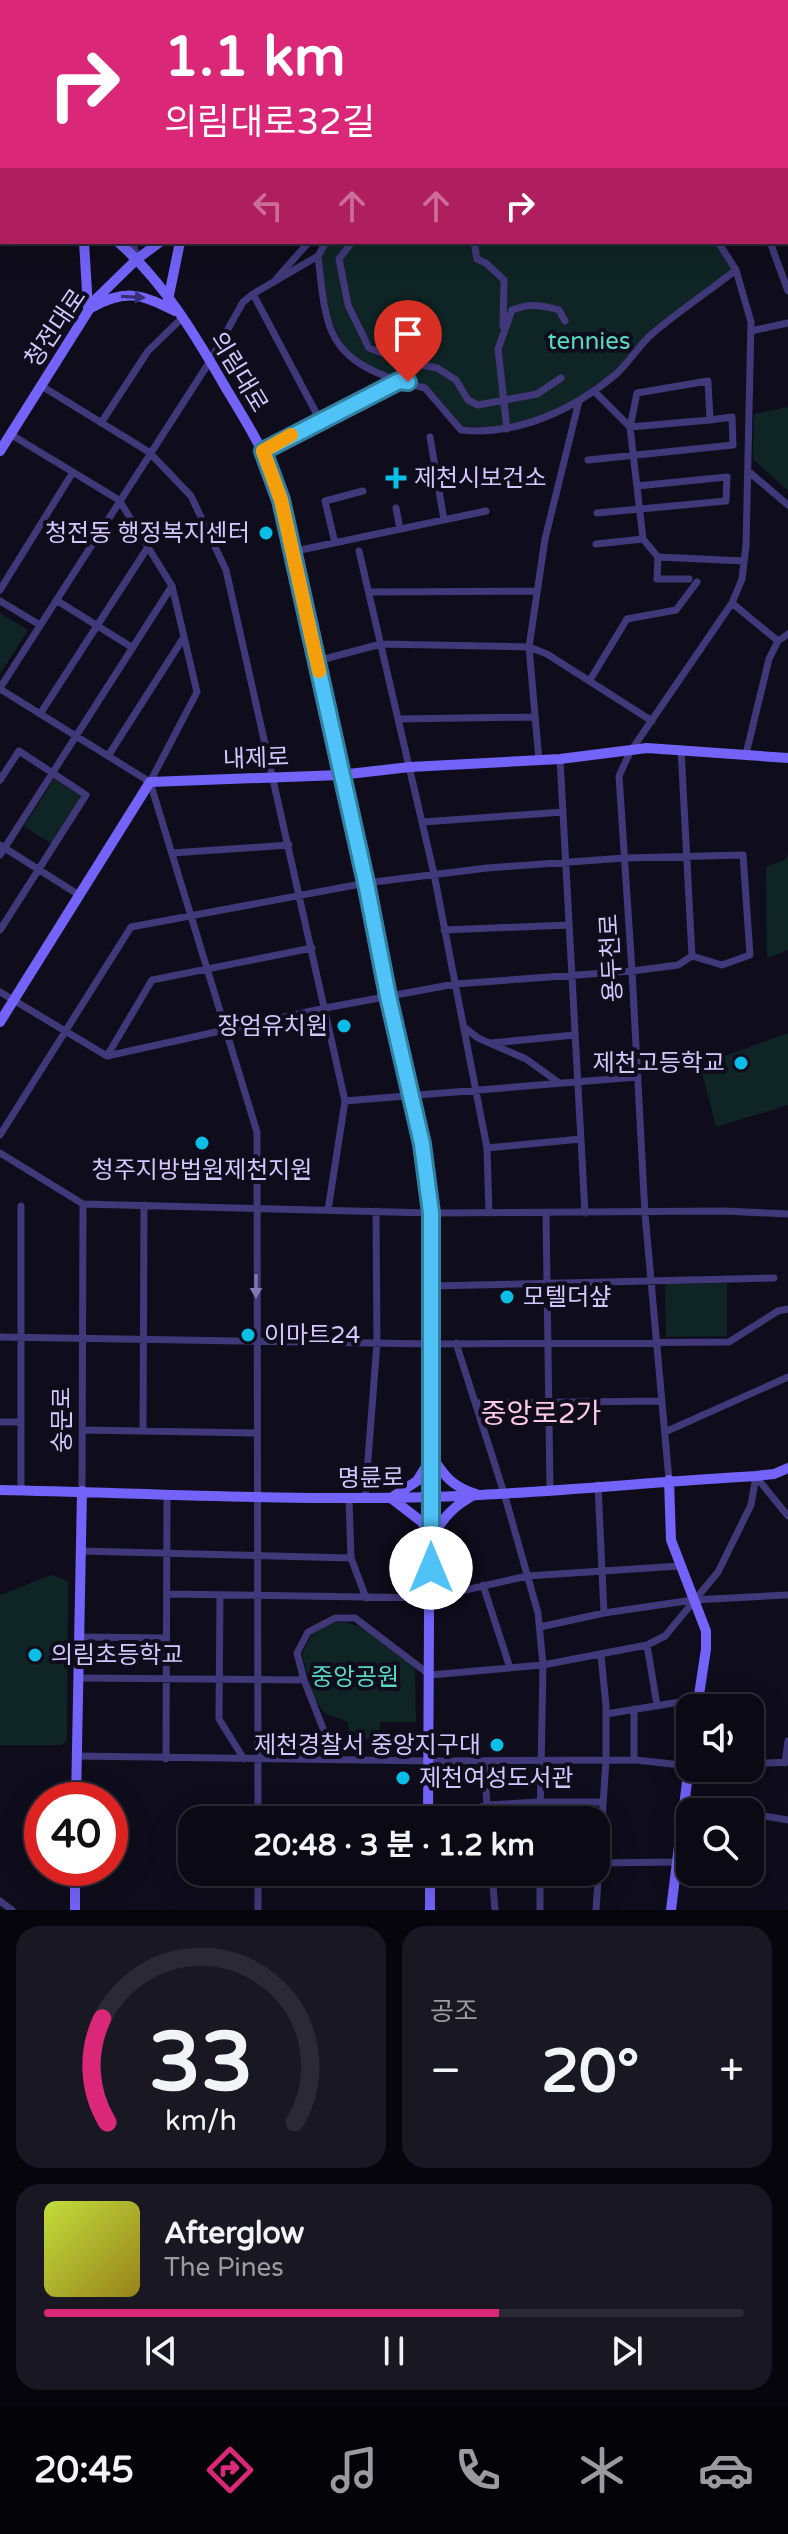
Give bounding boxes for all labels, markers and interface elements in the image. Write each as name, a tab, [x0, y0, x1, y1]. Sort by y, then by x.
text: 1.1 km	[164, 24, 345, 91]
icon: right	[32, 32, 136, 136]
text: 의림대로32길	[164, 101, 375, 144]
icon: left	[246, 184, 290, 228]
icon: ahead	[330, 184, 374, 228]
icon: ahead	[414, 184, 458, 228]
icon: right	[498, 184, 542, 228]
street label: 청전대로	[19, 284, 92, 373]
one-way arrow	[121, 291, 146, 304]
pin	[374, 300, 442, 382]
icon: arrive	[386, 312, 430, 356]
street label: 의림대로	[203, 327, 274, 418]
park label: tennies	[548, 327, 630, 356]
place label: 제천시보건소	[414, 464, 546, 493]
marker: 제천시보건소	[385, 467, 407, 489]
place label: 청전동 행정복지센터	[45, 519, 250, 548]
marker: 청전동 행정복지센터	[257, 524, 275, 542]
street label: 내제로	[222, 743, 290, 774]
street label: 용두천로	[595, 913, 628, 1003]
place label: 장엄유치원	[218, 1012, 328, 1041]
marker: 장엄유치원	[335, 1017, 353, 1035]
place label: 제천고등학교	[593, 1049, 725, 1078]
marker: 제천고등학교	[732, 1054, 750, 1072]
marker: 청주지방법원제천지원	[193, 1134, 211, 1152]
place label: 청주지방법원제천지원	[92, 1156, 312, 1185]
one-way arrow	[250, 1274, 262, 1299]
place label: 모텔더샾	[523, 1283, 611, 1312]
marker: 모텔더샾	[498, 1288, 516, 1306]
place label: 이마트24	[264, 1321, 360, 1350]
marker: 이마트24	[239, 1326, 257, 1344]
street label: 숭문로	[48, 1387, 77, 1453]
district label: 중앙로2가	[481, 1397, 601, 1431]
street label: 명륜로	[338, 1463, 404, 1494]
position arrow	[389, 1526, 473, 1610]
place label: 의림초등학교	[51, 1641, 183, 1670]
marker: 의림초등학교	[26, 1646, 44, 1664]
park label: 중앙공원	[311, 1663, 399, 1692]
map controls	[676, 1694, 764, 1886]
button: sound	[676, 1694, 764, 1782]
place label: 제천경찰서 중앙지구대	[254, 1731, 481, 1760]
marker: 제천경찰서 중앙지구대	[488, 1736, 506, 1754]
place label: 제천여성도서관	[419, 1764, 574, 1793]
marker: 제천여성도서관	[394, 1769, 412, 1787]
speed limit sign: 40	[24, 1782, 128, 1886]
button: search	[676, 1798, 764, 1886]
text: 20:48 · 3 분 · 1.2 km	[253, 1827, 535, 1864]
text: 공조	[430, 1996, 478, 2027]
text: 33	[149, 2013, 253, 2113]
text: 20°	[541, 2036, 639, 2108]
text: −	[430, 2045, 461, 2098]
text: +	[719, 2045, 744, 2098]
text: km/h	[165, 2104, 237, 2138]
text: Afterglow	[164, 2215, 304, 2252]
text: The Pines	[164, 2252, 284, 2283]
icon: previous	[139, 2329, 183, 2373]
icon: pause	[372, 2329, 416, 2373]
icon: next	[605, 2329, 649, 2373]
icon: directions	[202, 2442, 258, 2498]
icon: music	[326, 2442, 382, 2498]
icon: phone	[450, 2442, 506, 2498]
icon: climate	[574, 2442, 630, 2498]
icon: car	[698, 2442, 754, 2498]
text: 20:45	[34, 2449, 134, 2492]

